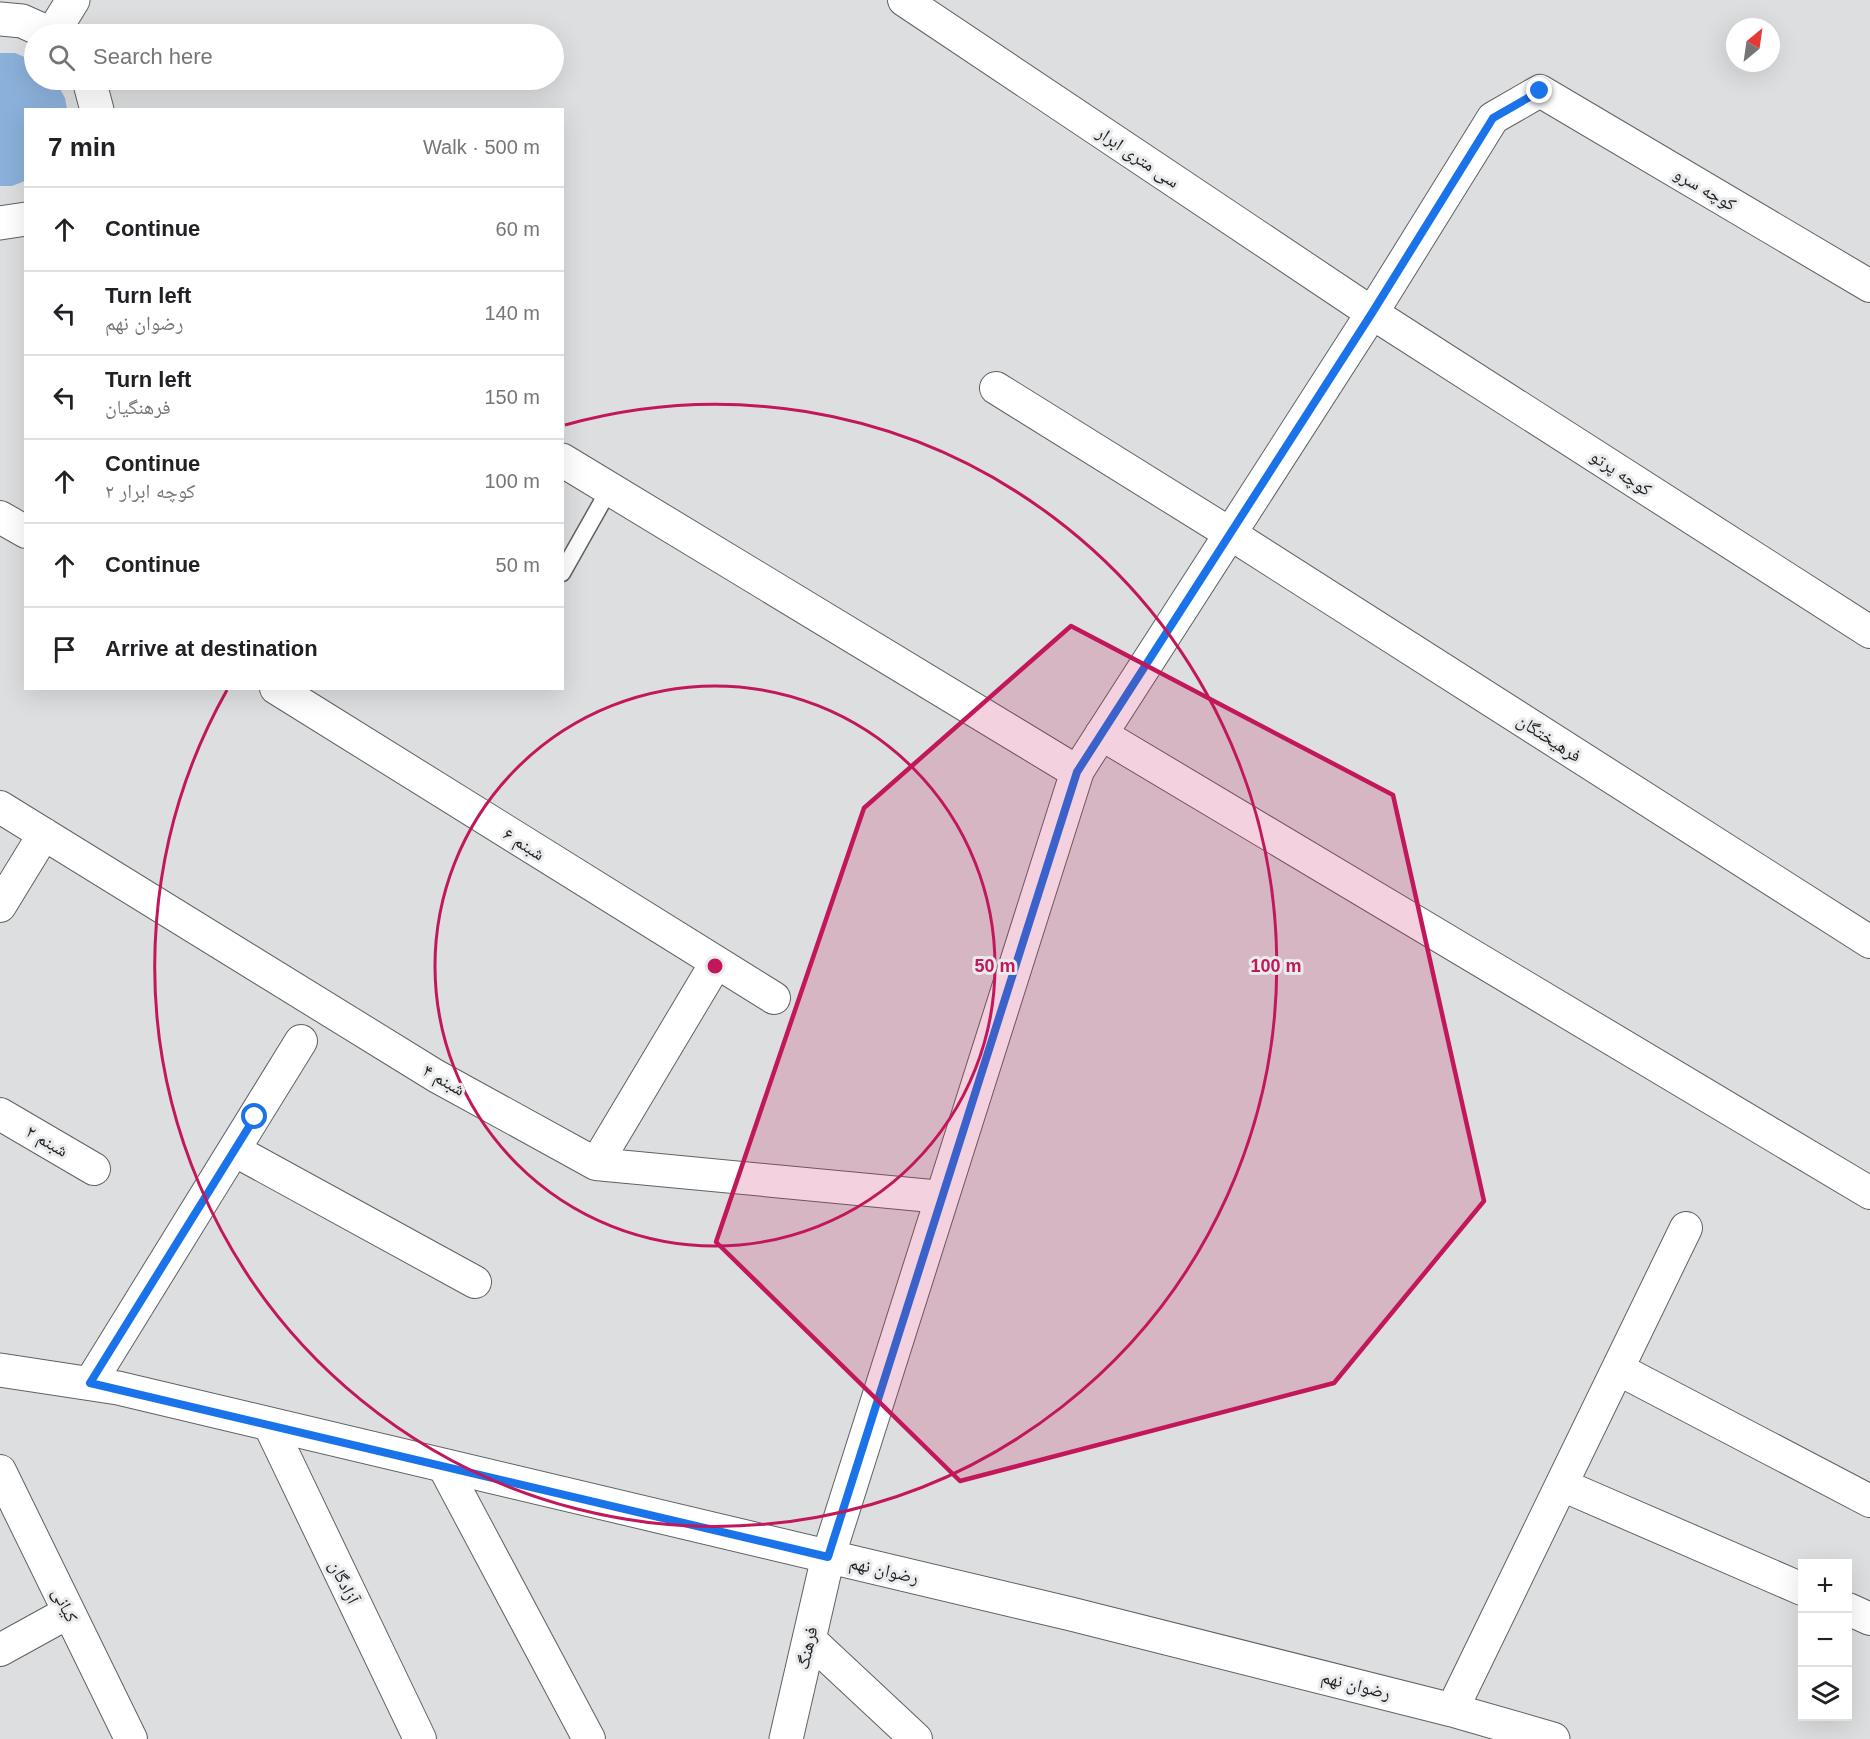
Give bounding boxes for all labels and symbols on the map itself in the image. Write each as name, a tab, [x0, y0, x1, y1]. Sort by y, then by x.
north arrow	[1726, 18, 1780, 72]
route end	[1526, 77, 1552, 103]
street label: سی متری ابرار	[1092, 122, 1183, 193]
street label: کوچه سرو	[1670, 163, 1740, 216]
street label: کوچه پرتو	[1586, 446, 1656, 501]
street label: فرهیختگان	[1513, 710, 1585, 767]
street label: شبنم ۶	[499, 824, 548, 866]
centre of rings	[705, 956, 725, 976]
text: 50 m	[974, 956, 1016, 976]
text: 100 m	[1250, 956, 1302, 976]
street label: شبنم ۴	[419, 1060, 468, 1102]
route start	[241, 1103, 267, 1129]
street label: شبنم ۲	[22, 1121, 71, 1163]
street label: رضوان نهم	[847, 1552, 921, 1590]
street label: آزادگان	[324, 1557, 363, 1608]
street label: کیانی	[47, 1585, 82, 1626]
street label: فرهنگ	[792, 1625, 822, 1671]
street label: رضوان نهم	[1319, 1667, 1393, 1705]

